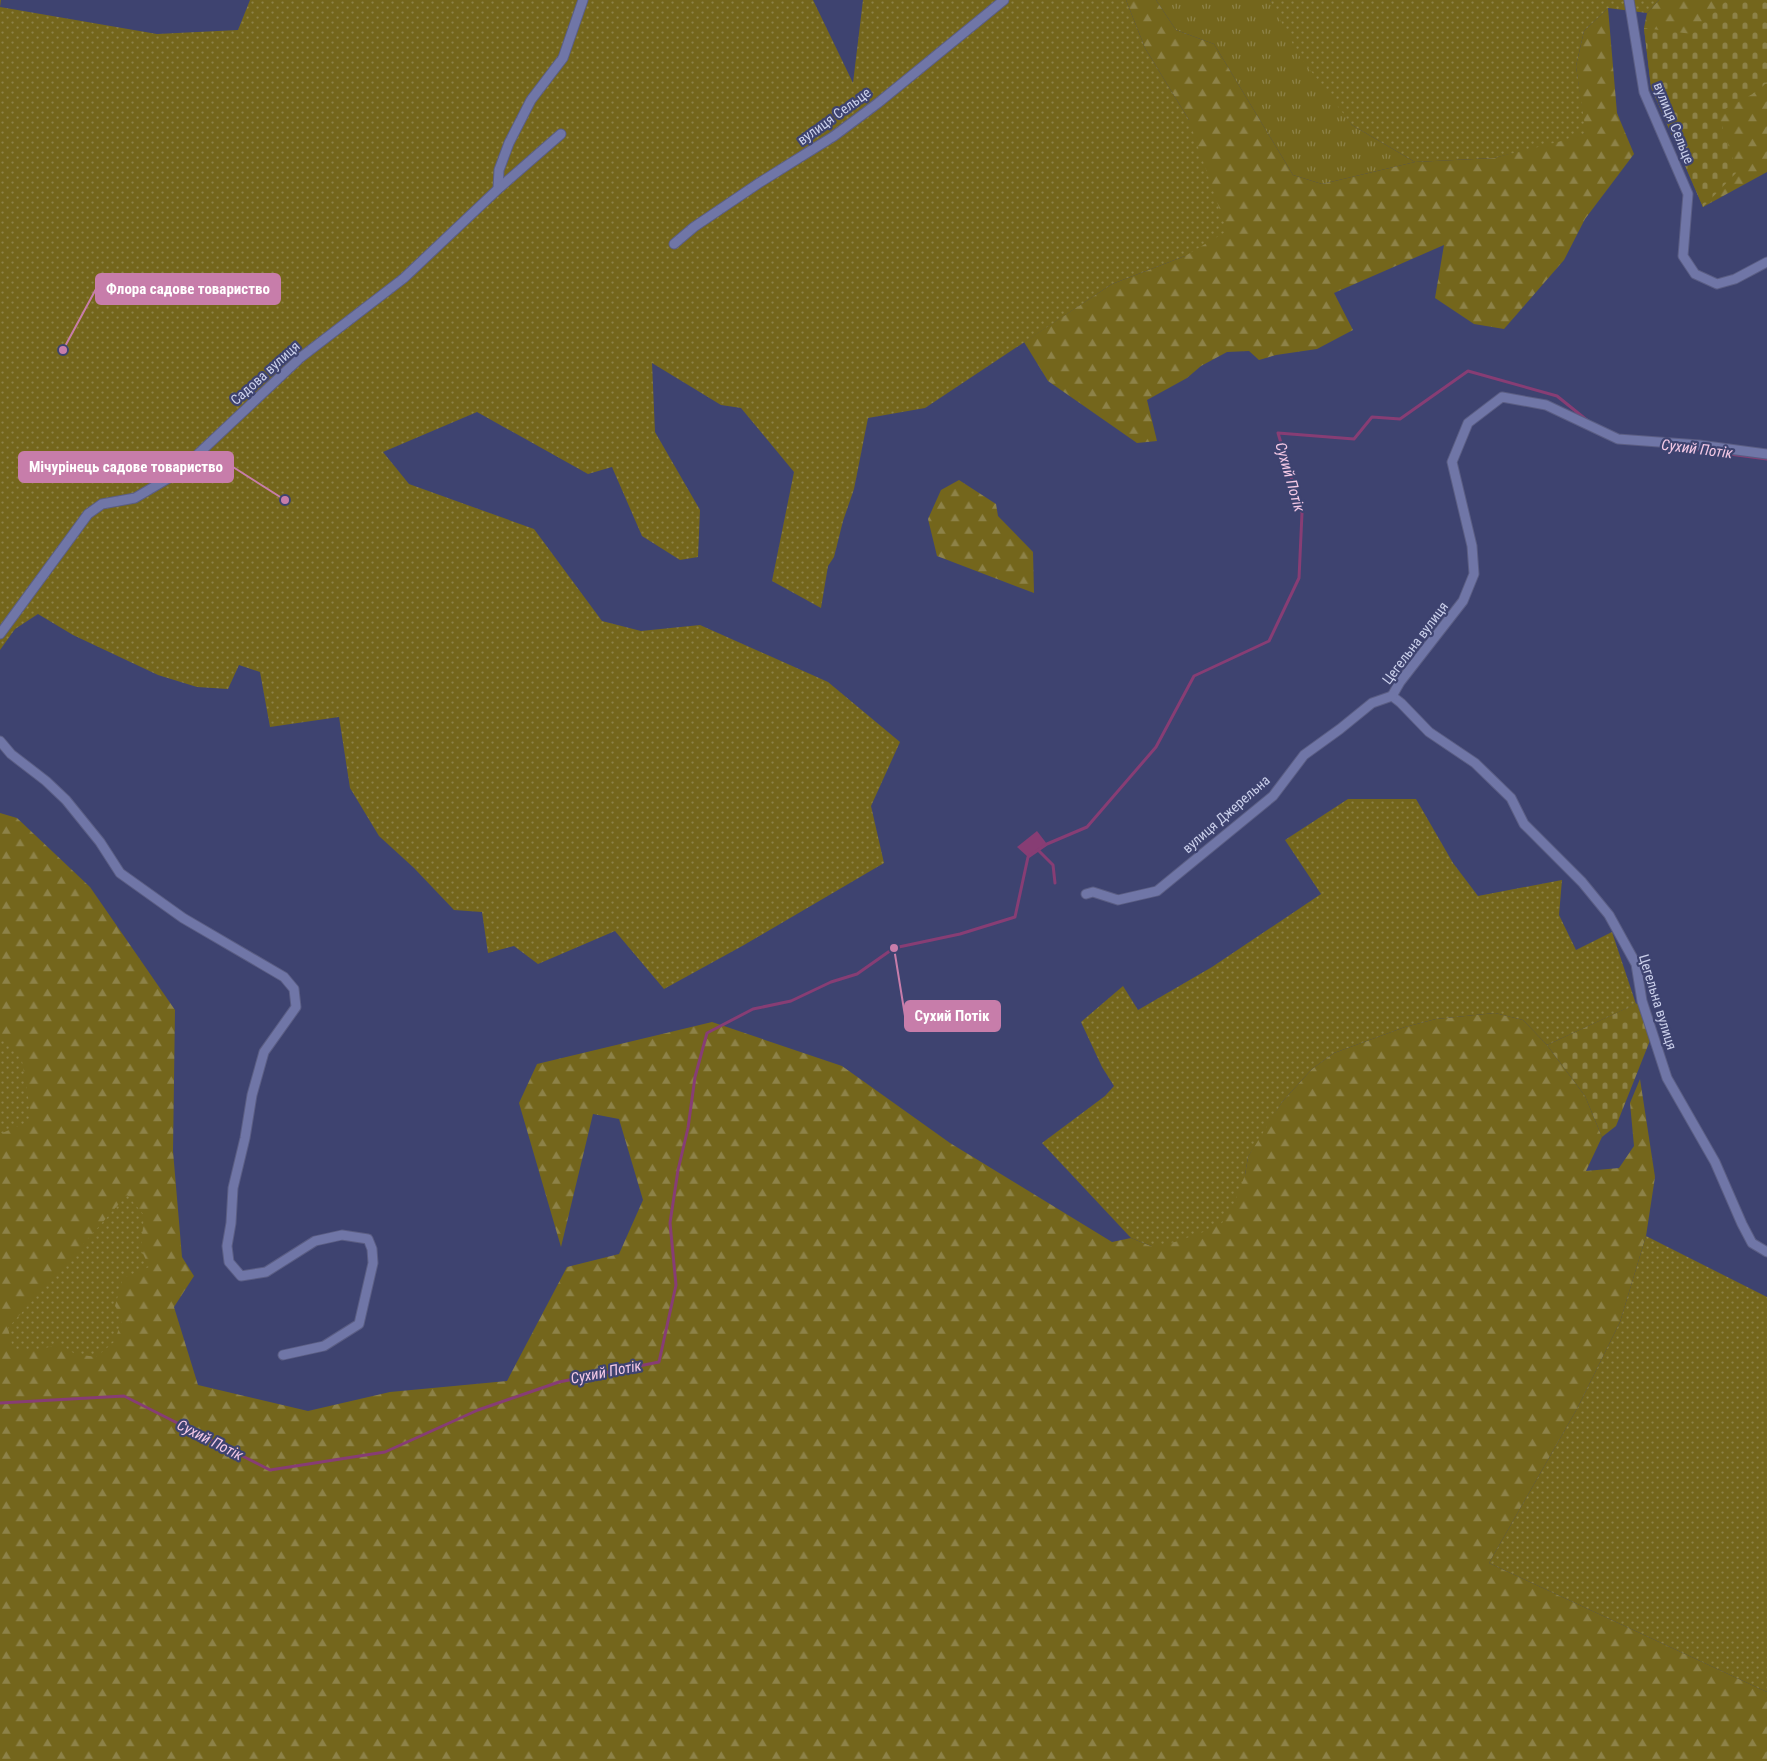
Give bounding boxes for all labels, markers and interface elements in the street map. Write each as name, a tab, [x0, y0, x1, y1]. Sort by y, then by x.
street label: вулиця Сельце	[1650, 80, 1698, 166]
street label: вулиця Сельце	[794, 84, 874, 148]
callout: Флора садове товариство	[96, 274, 280, 304]
text: Флора садове товариство	[106, 280, 270, 298]
street label: Садова вулиця	[227, 338, 303, 408]
water label: Сухий Потік	[1660, 436, 1735, 462]
water label: Сухий Потік	[1271, 440, 1309, 515]
callout: Мічурінець садове товариство	[19, 452, 233, 482]
text: Мічурінець садове товариство	[29, 458, 223, 476]
street label: Цегельна вулиця	[1379, 599, 1451, 687]
street label: вулиця Джерельна	[1179, 772, 1273, 856]
street label: Цегельна вулиця	[1636, 952, 1680, 1052]
callout: Сухий Потік	[905, 1001, 1000, 1031]
text: Сухий Потік	[914, 1007, 990, 1025]
water label: Сухий Потік	[569, 1356, 644, 1388]
water label: Сухий Потік	[174, 1416, 247, 1465]

